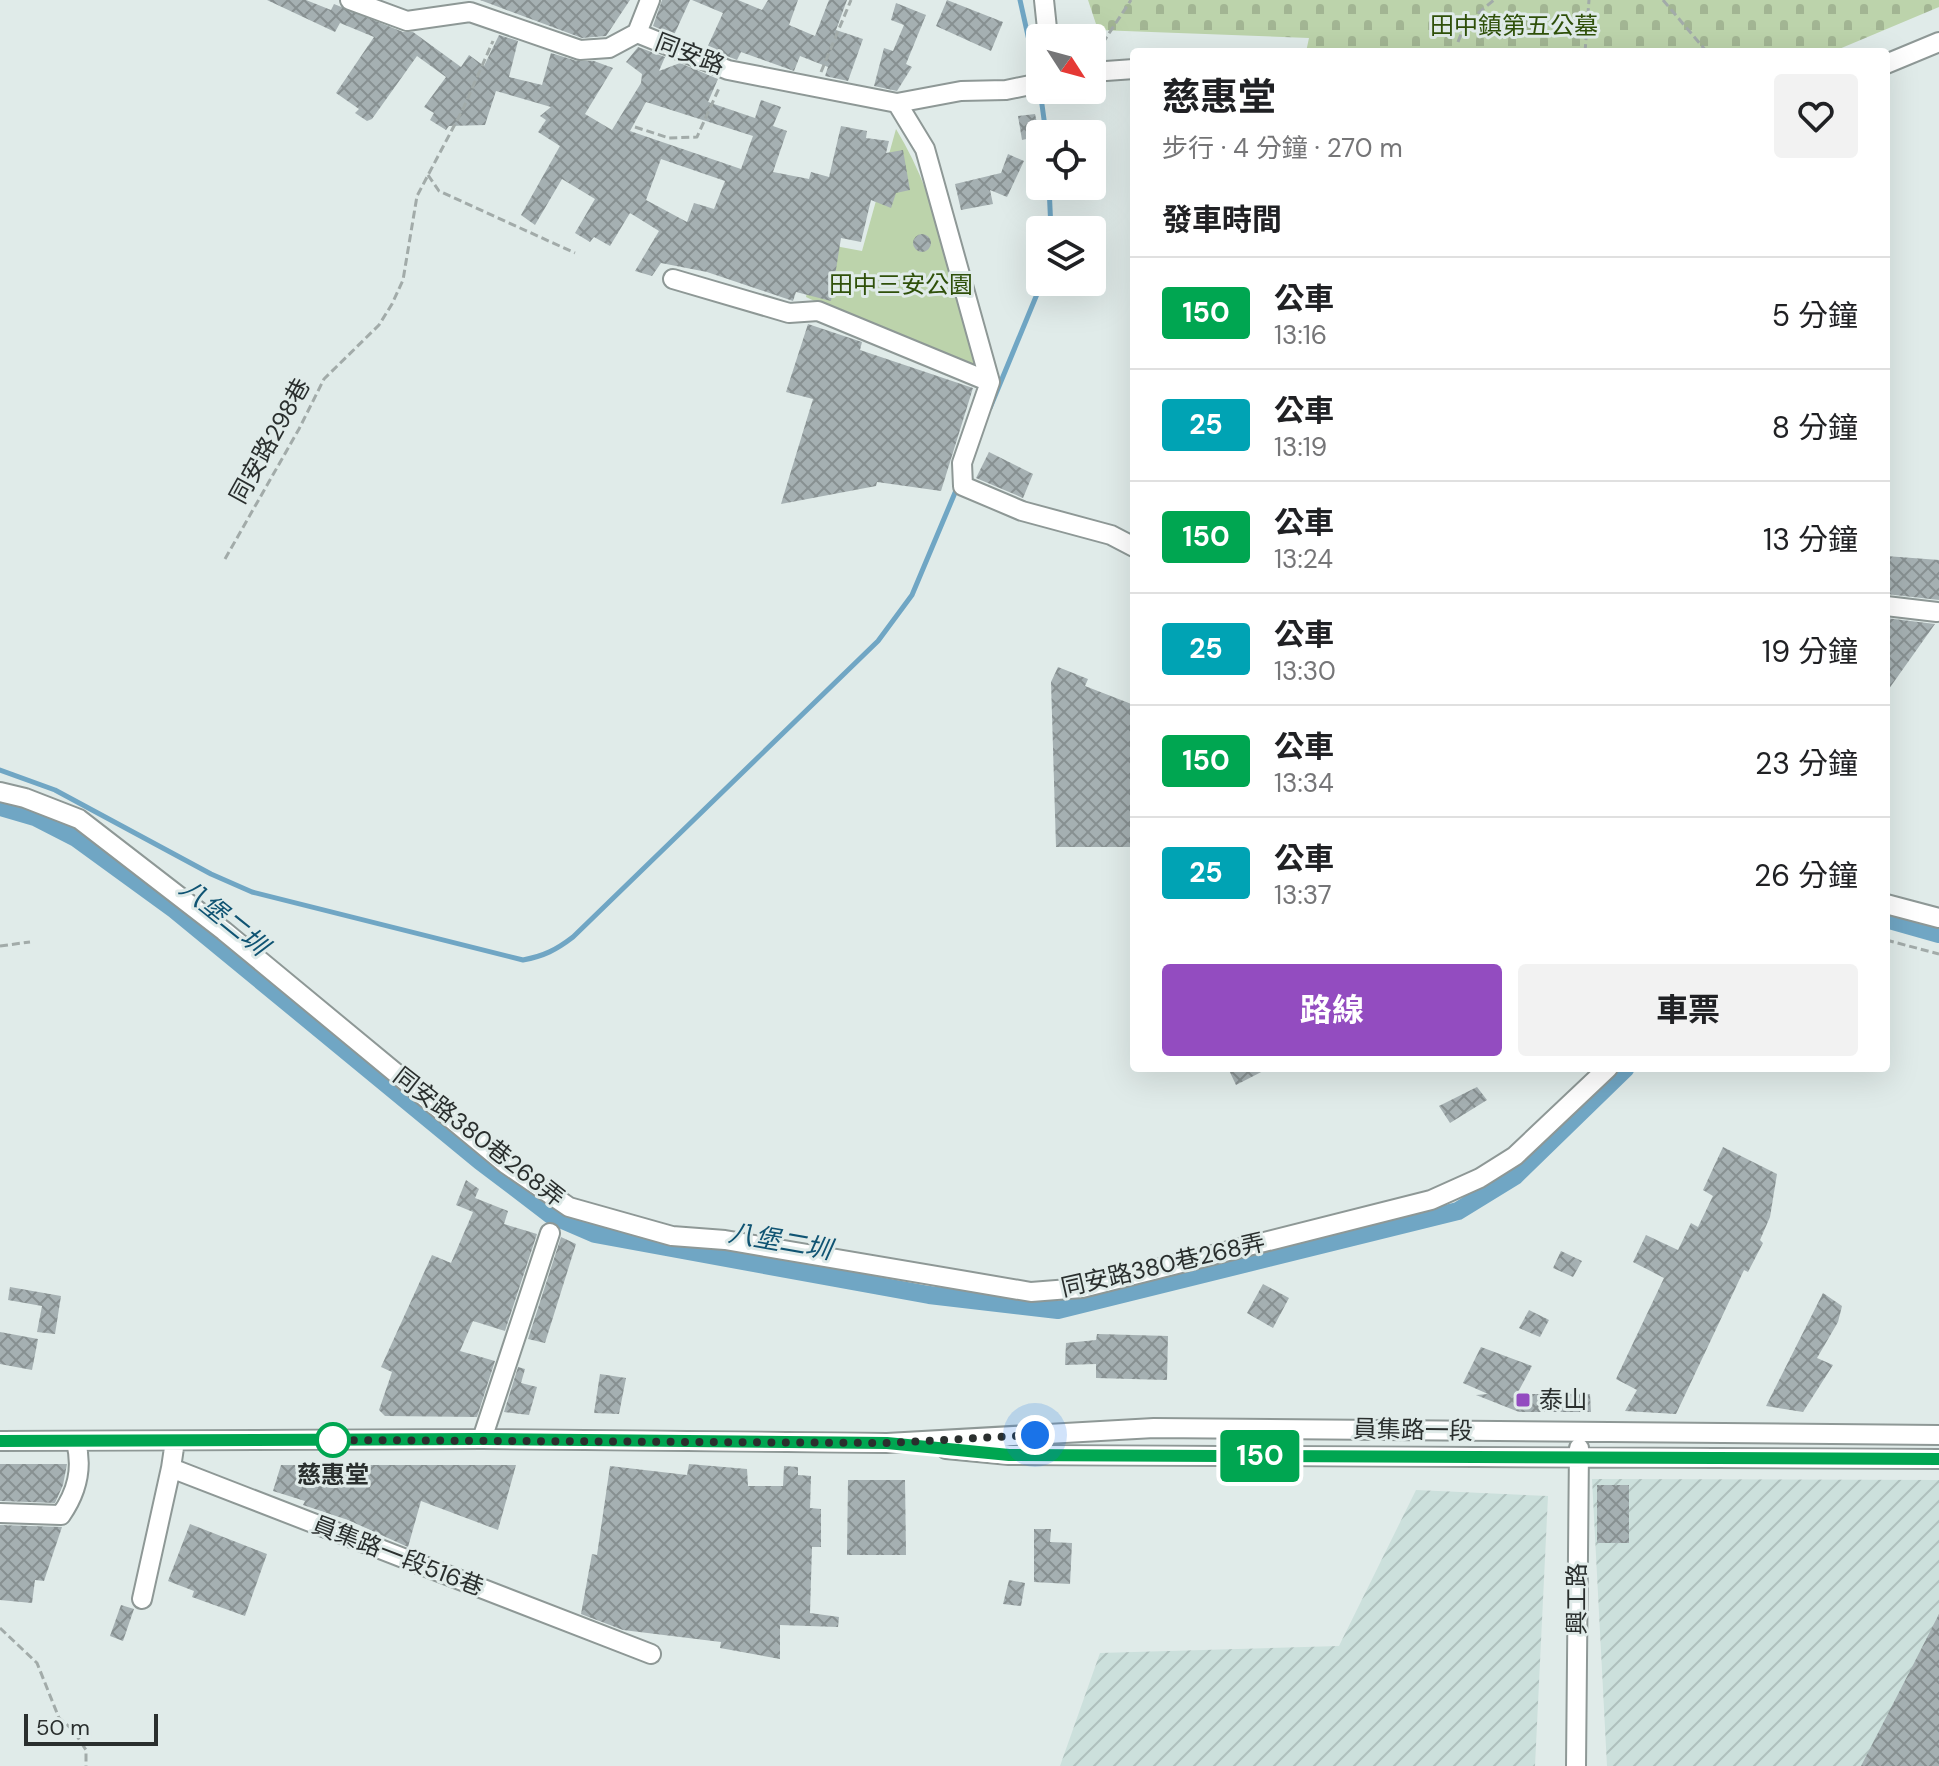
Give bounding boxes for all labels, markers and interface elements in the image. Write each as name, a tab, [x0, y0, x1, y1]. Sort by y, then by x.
park label: 田中鎮第五公墓	[1430, 10, 1598, 41]
north arrow	[1026, 24, 1106, 104]
map controls	[1026, 24, 1106, 296]
street label: 同安路	[651, 26, 729, 81]
text: 慈惠堂	[1162, 72, 1276, 122]
button: heart	[1774, 74, 1858, 158]
button: locate	[1026, 120, 1106, 200]
text: 步行 · 4 分鐘 · 270 m	[1162, 131, 1403, 165]
text: 發車時間	[1162, 200, 1282, 239]
button: layers	[1026, 216, 1106, 296]
park label: 田中三安公園	[829, 269, 973, 300]
text: 公車	[1274, 279, 1334, 318]
text: 150	[1182, 294, 1230, 331]
text: 5 分鐘	[1772, 296, 1858, 335]
text: 13:16	[1274, 318, 1327, 352]
street label: 同安路298巷	[222, 373, 317, 509]
text: 公車	[1274, 391, 1334, 430]
text: 25	[1189, 406, 1223, 443]
text: 8 分鐘	[1772, 408, 1858, 447]
text: 13:19	[1274, 430, 1327, 464]
text: 公車	[1274, 503, 1334, 542]
text: 150	[1182, 518, 1230, 555]
text: 13 分鐘	[1763, 520, 1858, 559]
text: 13:24	[1274, 542, 1333, 576]
text: 公車	[1274, 615, 1334, 654]
text: 25	[1189, 630, 1223, 667]
text: 19 分鐘	[1762, 632, 1858, 671]
text: 13:30	[1274, 654, 1336, 688]
text: 公車	[1274, 727, 1334, 766]
text: 150	[1182, 742, 1230, 779]
text: 23 分鐘	[1755, 744, 1858, 783]
text: 13:34	[1274, 766, 1334, 800]
text: 公車	[1274, 839, 1334, 878]
text: 25	[1189, 854, 1223, 891]
text: 26 分鐘	[1754, 856, 1858, 895]
water label: 八堡二圳	[173, 871, 278, 965]
text: 13:37	[1274, 878, 1332, 912]
button: 路線	[1162, 964, 1502, 1056]
button: 車票	[1518, 964, 1858, 1056]
street label: 同安路380巷268弄	[388, 1060, 571, 1213]
water label: 八堡二圳	[726, 1215, 838, 1267]
street label: 同安路380巷268弄	[1058, 1226, 1268, 1303]
place label: 泰山	[1539, 1384, 1587, 1415]
marker: 泰山	[1514, 1391, 1532, 1409]
street label: 員集路一段	[1353, 1413, 1473, 1446]
your location	[1015, 1415, 1055, 1455]
marker: 慈惠堂	[316, 1423, 350, 1457]
line badge: 150	[1214, 1430, 1306, 1482]
text: 150	[1236, 1437, 1284, 1474]
place label: 慈惠堂	[297, 1459, 369, 1490]
street label: 員集路一段516巷	[308, 1509, 488, 1602]
street label: 興工路	[1561, 1563, 1592, 1635]
scale bar	[24, 1710, 158, 1746]
text: 50 m	[36, 1713, 90, 1742]

